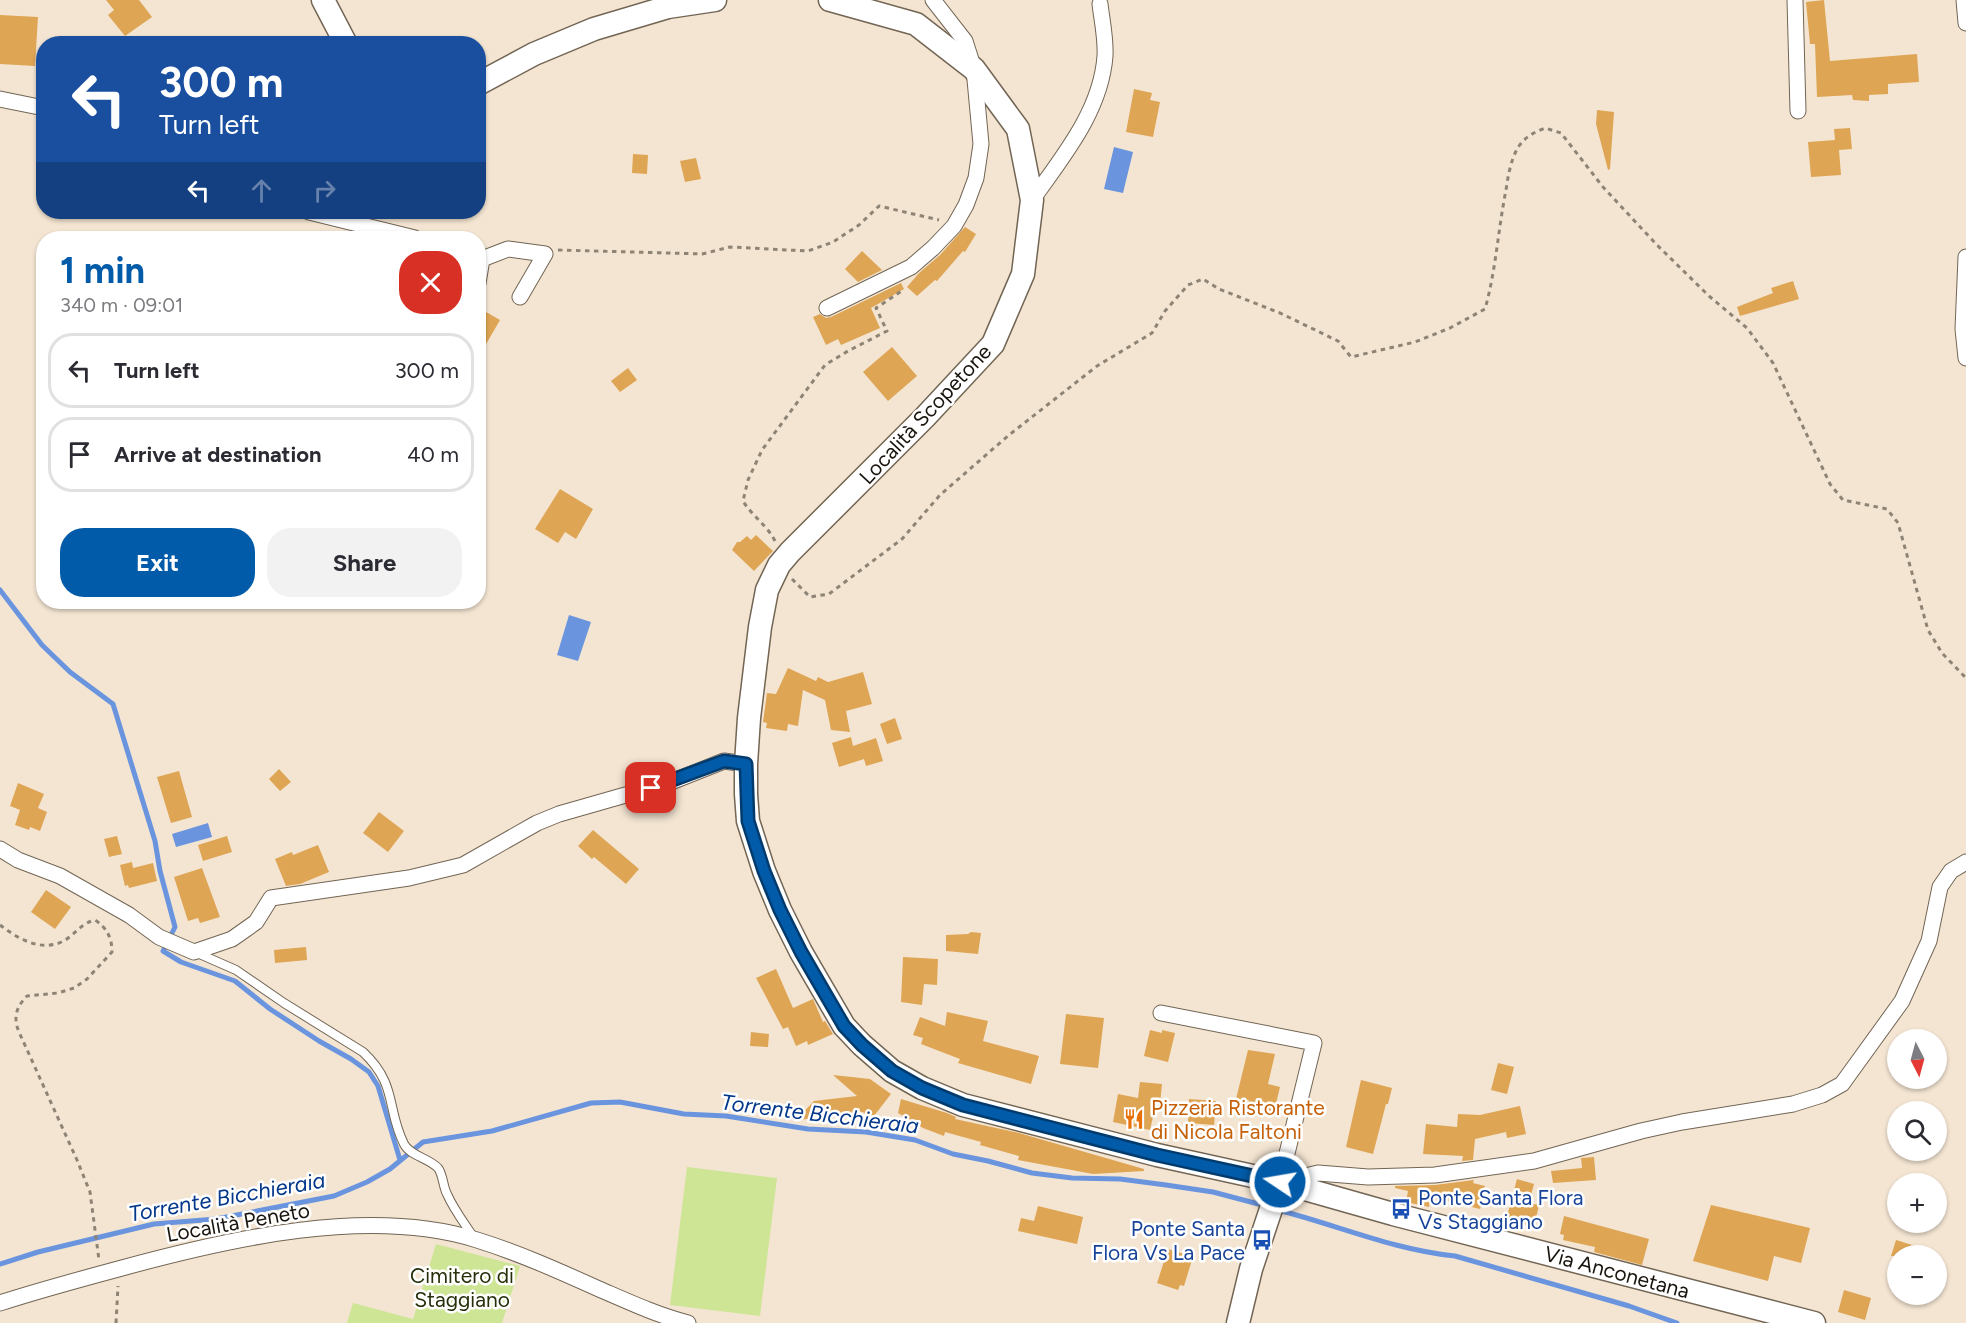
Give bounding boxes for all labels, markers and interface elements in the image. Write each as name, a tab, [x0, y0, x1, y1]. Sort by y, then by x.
text: 300 m	[159, 57, 283, 108]
icon: left	[60, 60, 138, 138]
text: Turn left	[159, 108, 259, 141]
icon: left	[182, 174, 215, 207]
icon: ahead	[245, 174, 278, 207]
icon: right	[308, 174, 341, 207]
text: 1 min	[60, 249, 145, 292]
button: close	[399, 251, 462, 314]
text: 340 m · 09:01	[60, 293, 183, 317]
street label: Località Scopetone	[854, 339, 996, 489]
icon: left	[63, 354, 96, 387]
text: Turn left	[114, 357, 200, 384]
text: 300 m	[395, 357, 459, 384]
icon: arrive	[63, 438, 96, 471]
text: Arrive at destination	[114, 441, 322, 468]
text: 40 m	[407, 441, 459, 468]
button: Exit	[60, 528, 255, 597]
button: Share	[267, 528, 462, 597]
pin	[625, 762, 676, 813]
icon: arrive	[634, 771, 667, 804]
north arrow	[1887, 1029, 1947, 1089]
map controls	[1887, 1029, 1947, 1305]
water label: Torrente Bicchieraia	[720, 1088, 921, 1140]
place label: Pizzeria Ristorante di Nicola Faltoni	[1151, 1095, 1325, 1144]
button: search	[1887, 1101, 1947, 1161]
restaurant icon: Pizzeria Ristorante di Nicola Faltoni	[1122, 1107, 1146, 1131]
position arrow	[1248, 1150, 1312, 1214]
water label: Torrente Bicchieraia	[127, 1166, 327, 1228]
button: +	[1887, 1173, 1947, 1233]
place label: Ponte Santa Flora Vs Staggiano	[1418, 1185, 1584, 1234]
street label: Località Peneto	[164, 1197, 312, 1247]
bus stop icon: Ponte Santa Flora Vs Staggiano	[1389, 1197, 1413, 1221]
place label: Ponte Santa Flora Vs La Pace	[1092, 1216, 1245, 1265]
bus stop icon: Ponte Santa Flora Vs La Pace	[1250, 1228, 1274, 1252]
street label: Via Anconetana	[1542, 1241, 1692, 1303]
button: −	[1887, 1245, 1947, 1305]
park label: Cimitero di Staggiano	[410, 1263, 514, 1312]

